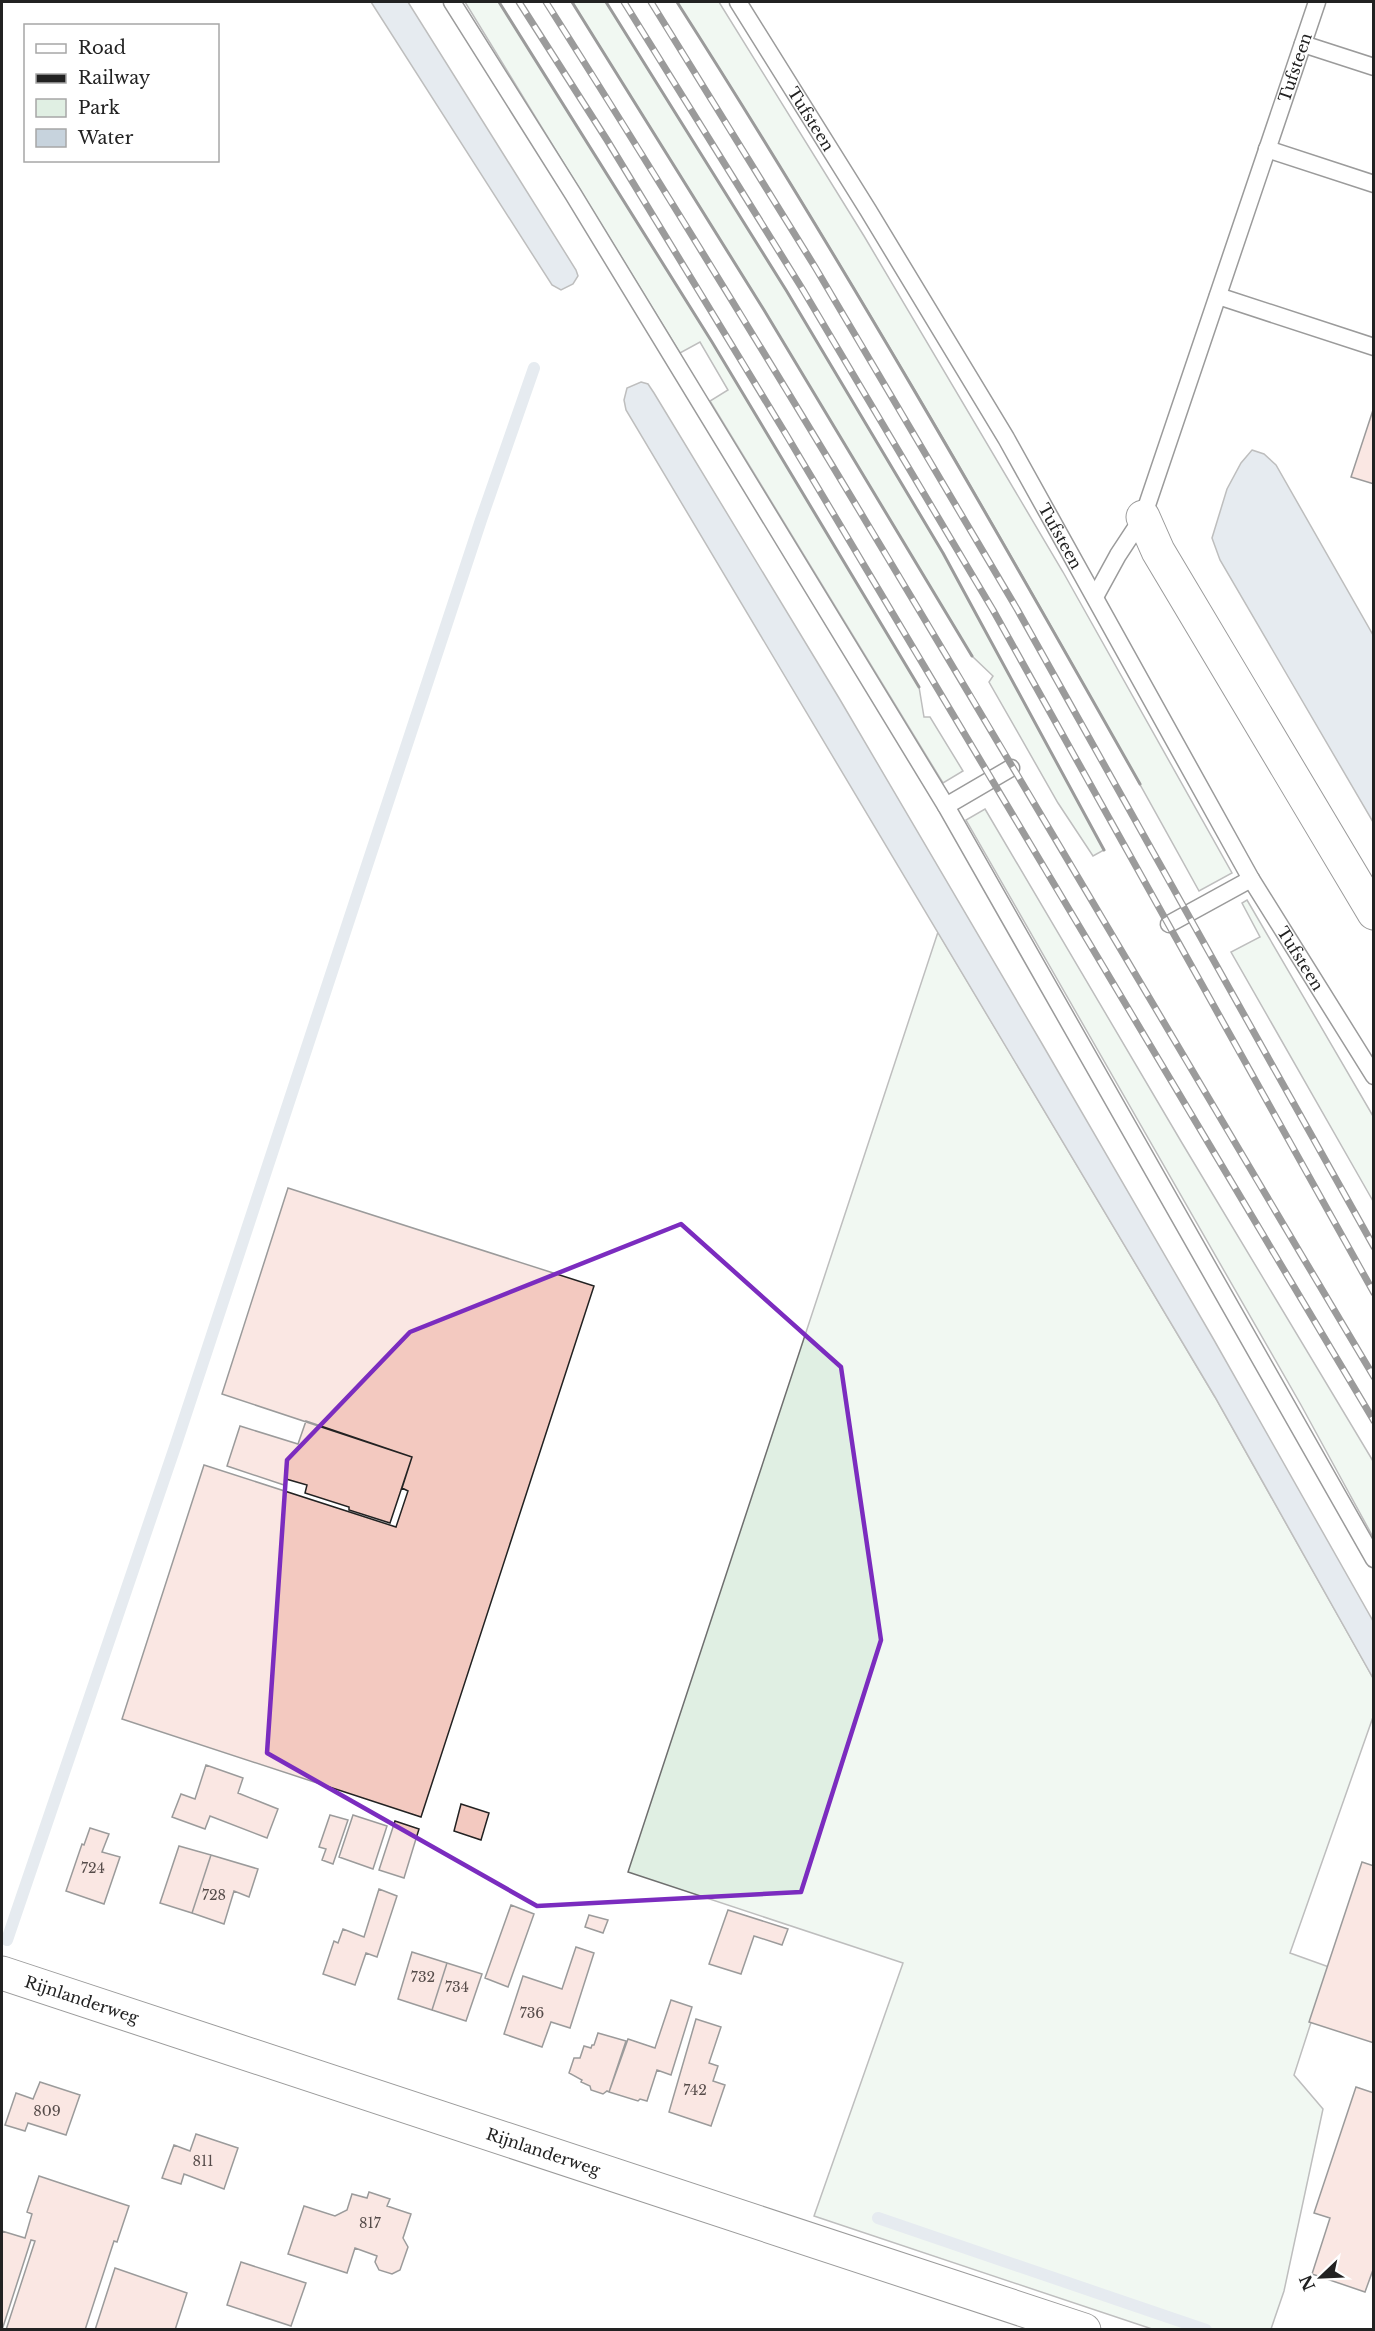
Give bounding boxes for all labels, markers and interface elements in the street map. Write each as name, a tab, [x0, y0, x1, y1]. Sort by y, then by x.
legend	[24, 24, 219, 162]
street label: Tufsteen	[1274, 30, 1316, 105]
text: Road	[78, 37, 126, 59]
text: Railway	[78, 67, 151, 89]
street label: Tufsteen	[784, 83, 839, 155]
text: Park	[78, 97, 120, 119]
text: Water	[77, 127, 134, 149]
street label: Tufsteen	[1034, 500, 1087, 572]
street label: Tufsteen	[1273, 923, 1328, 994]
house number: 724	[81, 1859, 105, 1877]
house number: 728	[202, 1886, 226, 1904]
house number: 732	[411, 1968, 435, 1986]
street label: Rijnlanderweg	[22, 1971, 142, 2028]
house number: 734	[445, 1978, 469, 1996]
house number: 736	[520, 2004, 544, 2022]
house number: 742	[683, 2081, 707, 2099]
house number: 809	[33, 2102, 61, 2120]
street label: Rijnlanderweg	[484, 2123, 603, 2180]
house number: 811	[193, 2152, 213, 2170]
house number: 817	[359, 2214, 382, 2232]
north arrow	[1291, 2247, 1351, 2307]
text: N	[1295, 2272, 1319, 2294]

